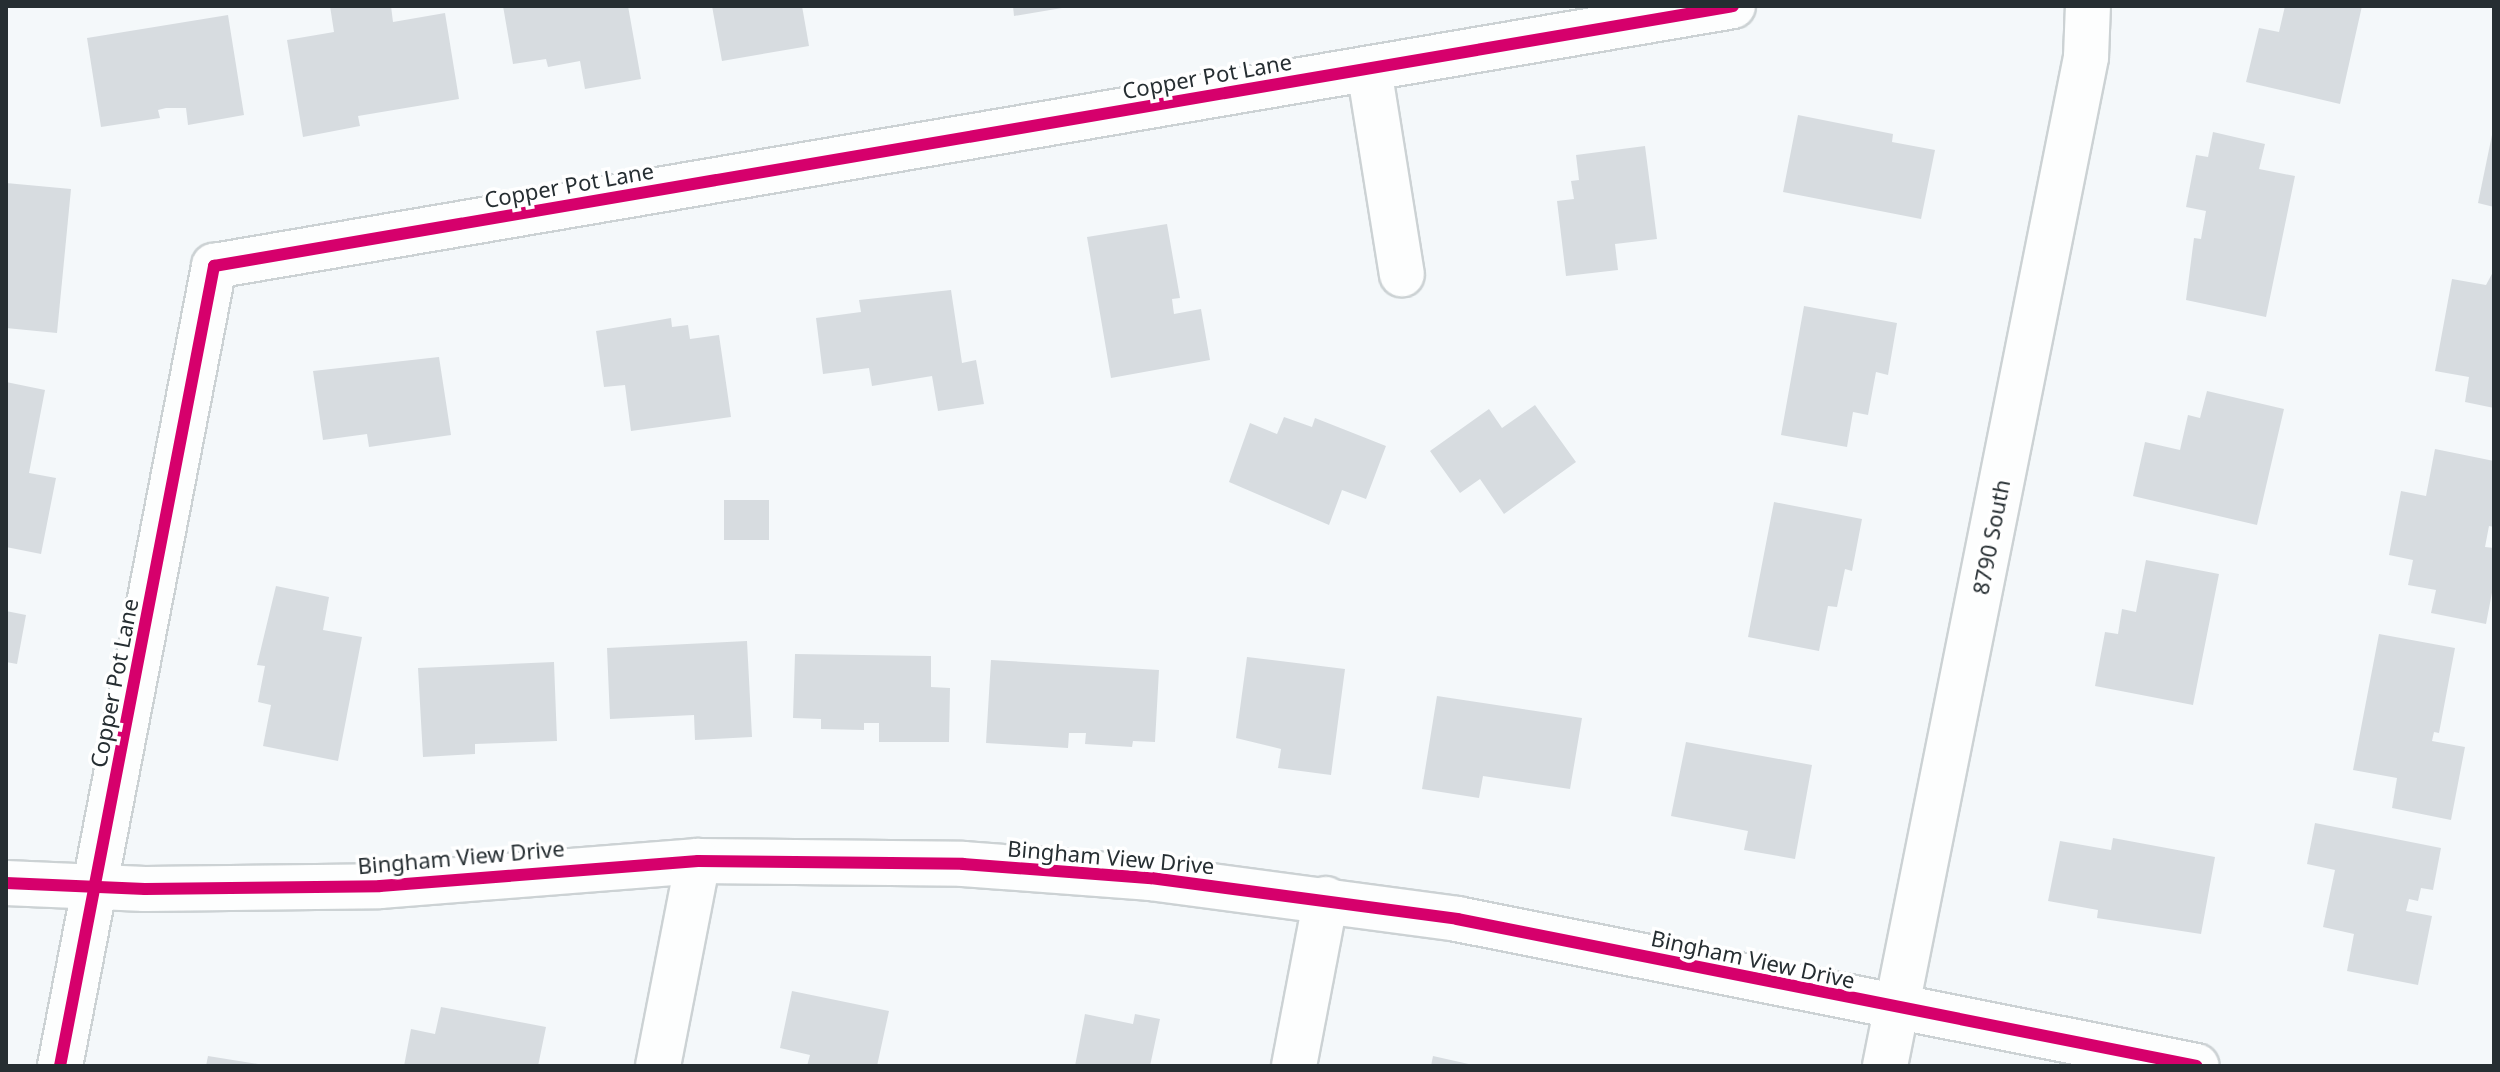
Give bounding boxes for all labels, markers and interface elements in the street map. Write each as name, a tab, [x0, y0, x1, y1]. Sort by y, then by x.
street label: Copper Pot Lane	[1120, 48, 1294, 104]
street label: Copper Pot Lane	[482, 157, 656, 213]
street label: 8790 South	[1967, 477, 2015, 597]
street label: Copper Pot Lane	[85, 596, 143, 770]
street label: Bingham View Drive	[356, 835, 566, 879]
street label: Bingham View Drive	[1006, 835, 1216, 879]
street label: Bingham View Drive	[1649, 925, 1857, 993]

